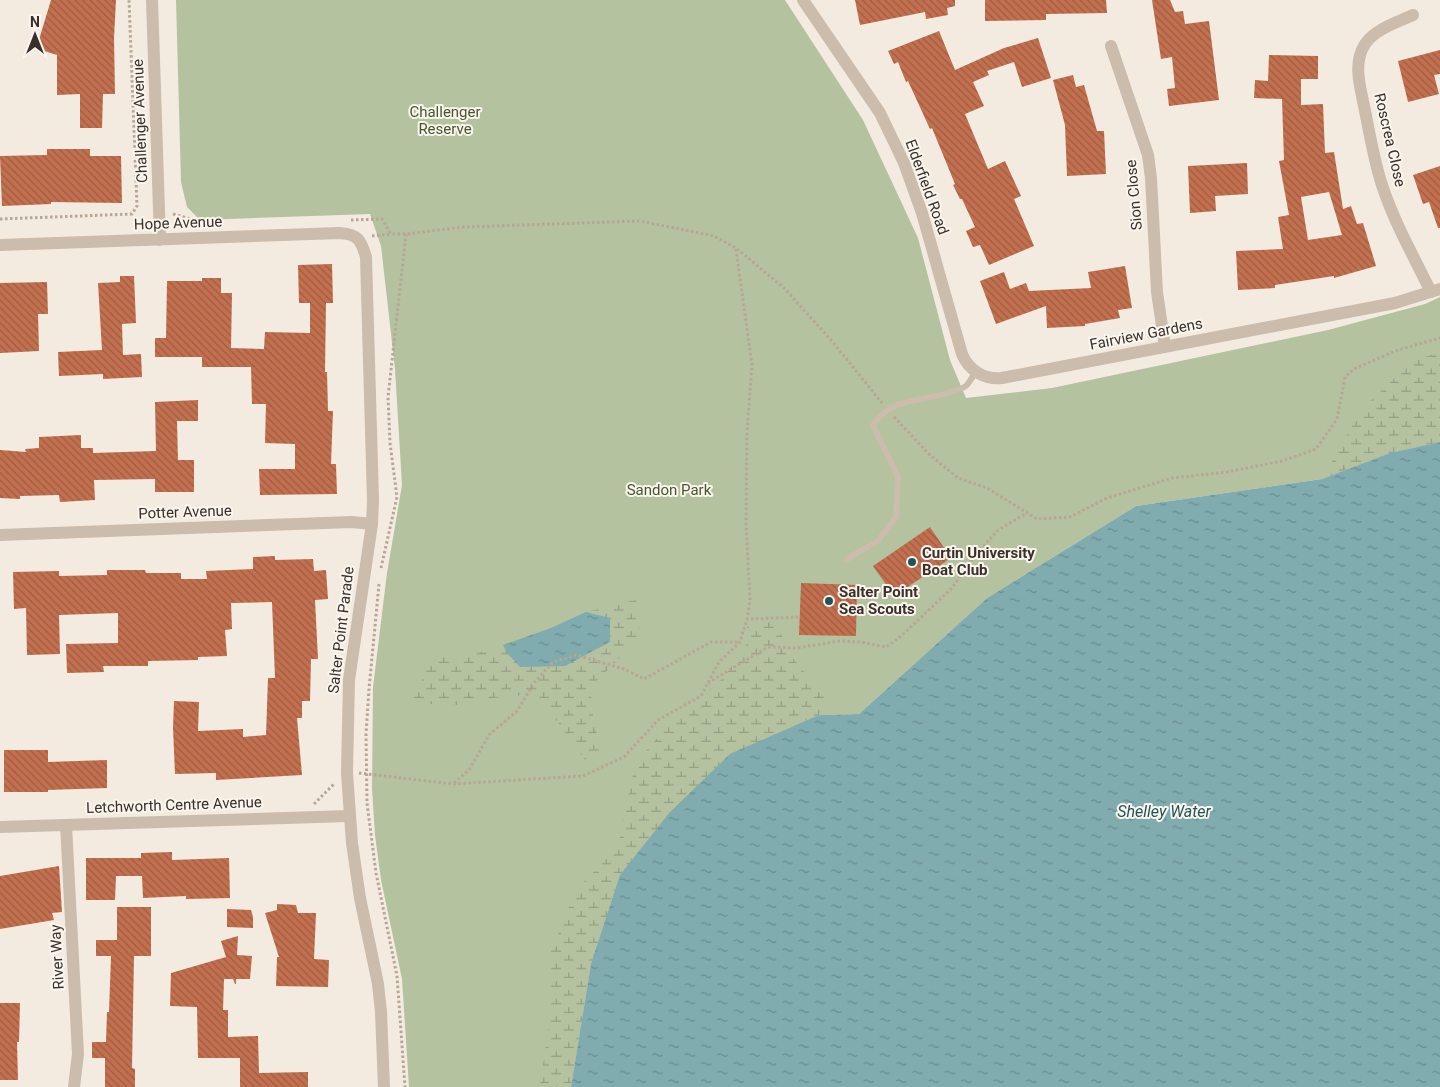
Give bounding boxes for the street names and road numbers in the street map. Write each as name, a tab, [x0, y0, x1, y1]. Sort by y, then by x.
street label: Challenger Avenue	[129, 59, 151, 183]
street label: Roscrea Close	[1370, 91, 1410, 189]
street label: Elderfield Road	[901, 137, 953, 237]
street label: Sion Close	[1122, 159, 1146, 231]
street label: Hope Avenue	[134, 212, 223, 234]
street label: Fairview Gardens	[1088, 314, 1204, 354]
street label: Potter Avenue	[138, 501, 232, 523]
street label: Salter Point Parade	[324, 565, 358, 695]
street label: Letchworth Centre Avenue	[86, 793, 262, 817]
street label: River Way	[46, 924, 68, 990]

